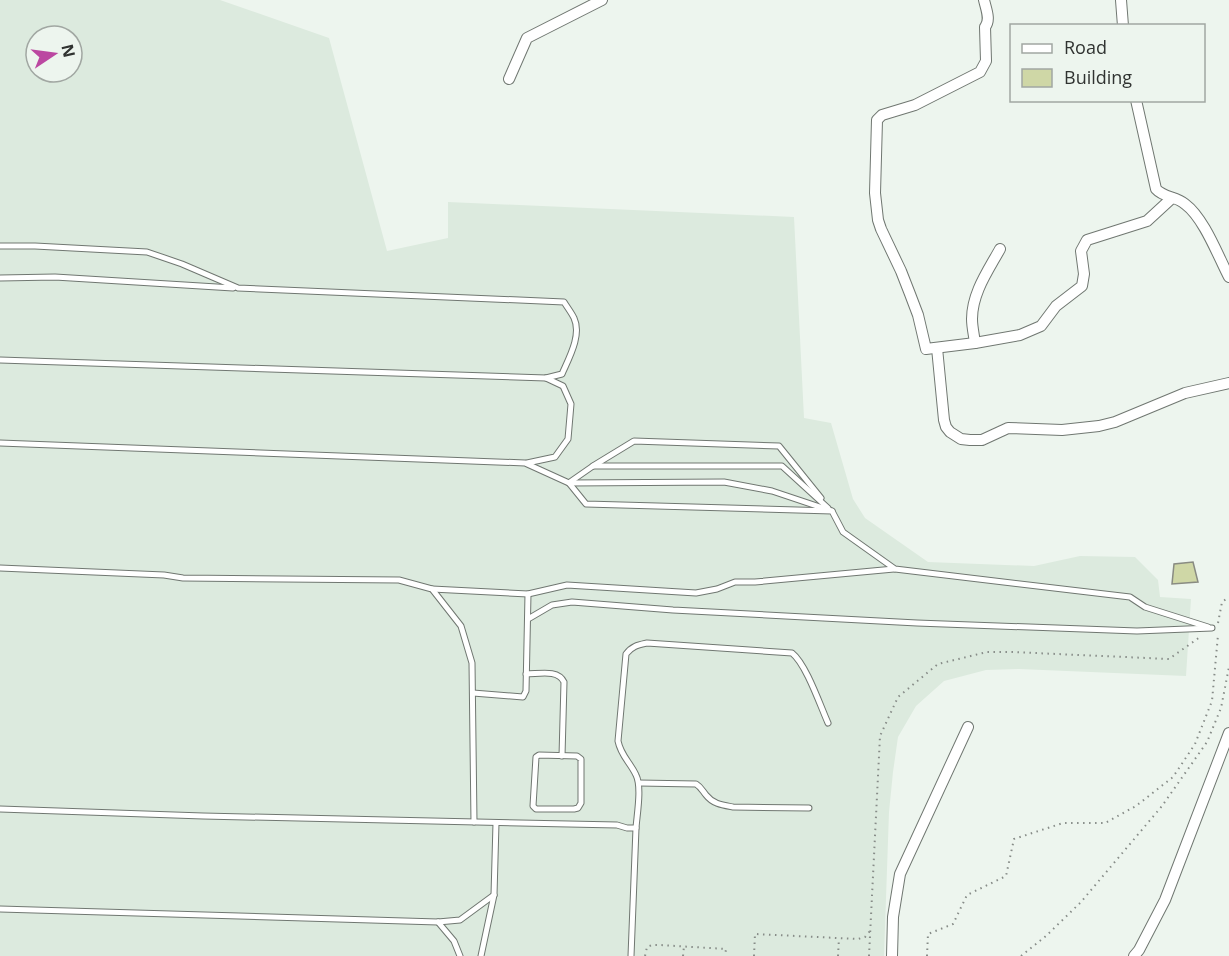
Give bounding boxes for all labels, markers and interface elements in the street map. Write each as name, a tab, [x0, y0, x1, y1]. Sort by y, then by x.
north arrow	[24, 24, 84, 84]
legend	[1010, 24, 1205, 102]
text: Road	[1064, 35, 1107, 59]
text: N	[56, 42, 81, 59]
text: Building	[1064, 65, 1132, 89]

